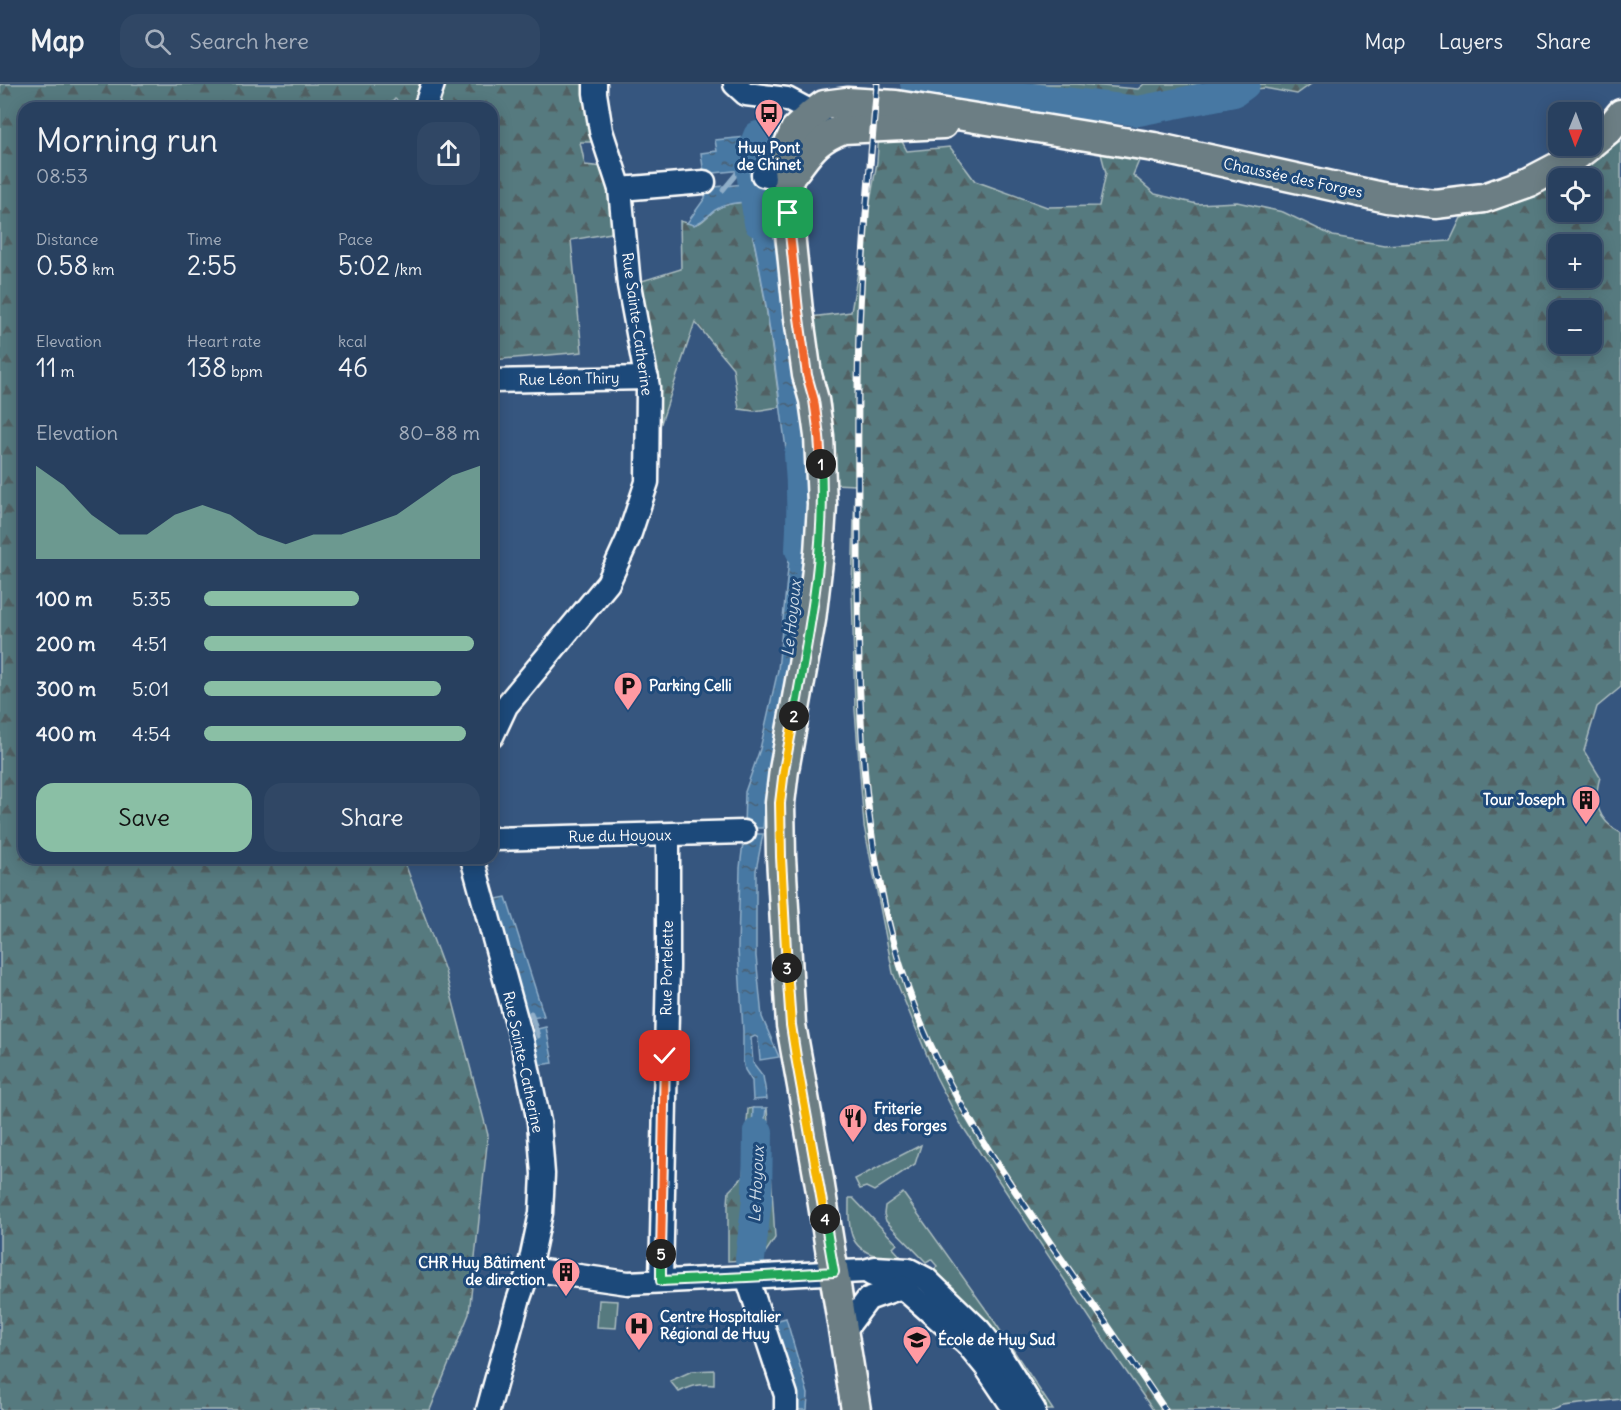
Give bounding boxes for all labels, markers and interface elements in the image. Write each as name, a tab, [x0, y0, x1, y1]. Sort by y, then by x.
search box	[120, 14, 540, 68]
text: Map	[30, 23, 84, 59]
icon: search	[141, 25, 174, 58]
text: Search here	[189, 27, 309, 55]
text: Map	[1365, 28, 1405, 55]
text: Layers	[1438, 28, 1503, 55]
text: Share	[1536, 28, 1591, 55]
bus stop icon: Huy Pont de Chinet	[753, 97, 785, 139]
north arrow	[1548, 102, 1602, 156]
map controls	[1548, 102, 1602, 354]
text: Morning run	[36, 119, 218, 161]
button: share	[417, 122, 480, 185]
place label: Huy Pont de Chinet	[737, 138, 802, 174]
street label: Chaussée des Forges	[1222, 153, 1365, 202]
text: 08:53	[36, 163, 88, 188]
button: locate	[1548, 168, 1602, 222]
pin	[762, 187, 813, 238]
icon: arrive	[771, 196, 804, 229]
text: Distance	[36, 229, 98, 249]
text: Time	[187, 229, 222, 249]
text: Pace	[338, 229, 373, 249]
button: +	[1548, 234, 1602, 288]
text: 0.58	[36, 249, 88, 282]
text: 2:55	[187, 249, 237, 282]
text: 5:02	[338, 249, 390, 282]
street label: Rue Sainte-Catherine	[618, 251, 657, 397]
text: km	[88, 259, 114, 279]
text: /km	[390, 259, 422, 279]
button: −	[1548, 300, 1602, 354]
text: Elevation	[36, 331, 102, 351]
text: Heart rate	[187, 331, 261, 351]
text: kcal	[338, 331, 367, 351]
text: 11	[36, 351, 57, 384]
text: 138	[187, 351, 227, 384]
text: 46	[338, 351, 368, 384]
text: m	[57, 361, 75, 381]
text: bpm	[227, 361, 263, 381]
street label: Rue Léon Thiry	[518, 368, 620, 389]
text: Elevation	[36, 420, 118, 445]
text: 80–88 m	[399, 420, 480, 445]
pin: 1	[806, 449, 836, 479]
text: 1	[818, 454, 824, 474]
water label: Le Hoyoux	[777, 578, 805, 657]
text: 100 m	[36, 586, 93, 611]
text: 5:35	[132, 586, 171, 611]
text: 200 m	[36, 631, 96, 656]
text: 4:51	[132, 631, 168, 656]
parking icon: Parking Celli	[612, 670, 644, 712]
text: 300 m	[36, 676, 96, 701]
text: 5:01	[132, 676, 169, 701]
place label: Parking Celli	[649, 676, 732, 696]
pin: 2	[779, 701, 809, 731]
text: 2	[790, 706, 798, 726]
text: 400 m	[36, 721, 96, 746]
text: 4:54	[132, 721, 171, 746]
button: Save	[36, 783, 252, 852]
button: Share	[264, 783, 480, 852]
building icon: Tour Joseph	[1570, 784, 1602, 826]
place label: Tour Joseph	[1483, 790, 1565, 810]
street label: Rue du Hoyoux	[568, 825, 672, 846]
street label: Rue Portelette	[656, 920, 677, 1016]
pin: 3	[772, 953, 802, 983]
text: 3	[782, 958, 792, 978]
street label: Rue Sainte-Catherine	[499, 989, 548, 1134]
pin	[639, 1030, 690, 1081]
icon: check	[648, 1039, 681, 1072]
place label: Friterie des Forges	[874, 1099, 947, 1136]
restaurant icon: Friterie des Forges	[837, 1102, 869, 1144]
water label: Le Hoyoux	[744, 1144, 768, 1223]
pin: 4	[810, 1204, 840, 1234]
text: 4	[820, 1209, 830, 1229]
pin: 5	[646, 1239, 676, 1269]
text: 5	[656, 1244, 666, 1264]
place label: CHR Huy Bâtiment de direction	[418, 1253, 546, 1289]
building icon: CHR Huy Bâtiment de direction	[550, 1256, 582, 1298]
place label: Centre Hospitalier Régional de Huy	[660, 1307, 782, 1344]
hospital icon: Centre Hospitalier Régional de Huy	[623, 1310, 655, 1352]
school or university icon: École de Huy Sud	[901, 1324, 933, 1366]
place label: École de Huy Sud	[938, 1329, 1055, 1350]

